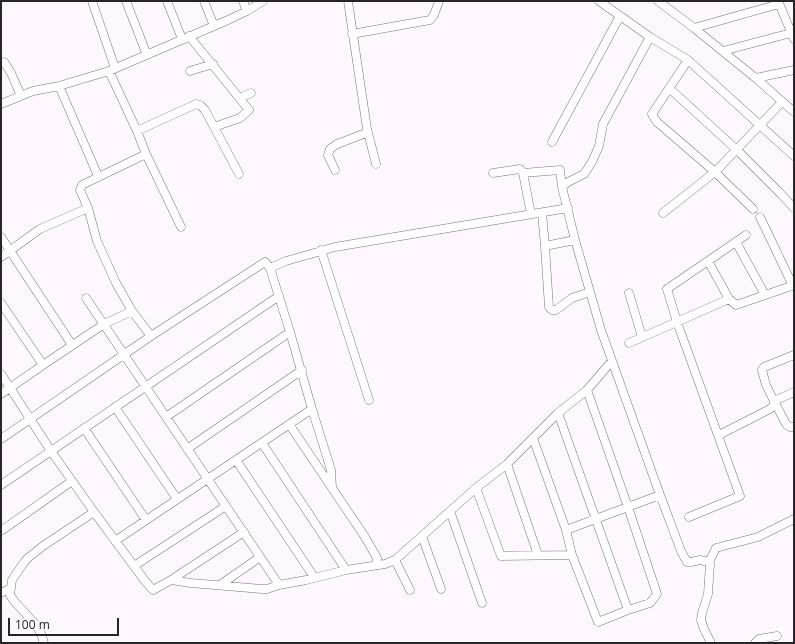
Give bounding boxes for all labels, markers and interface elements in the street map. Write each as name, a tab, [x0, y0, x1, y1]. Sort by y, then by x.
scale bar	[10, 610, 121, 636]
text: 100 m	[15, 616, 50, 633]

